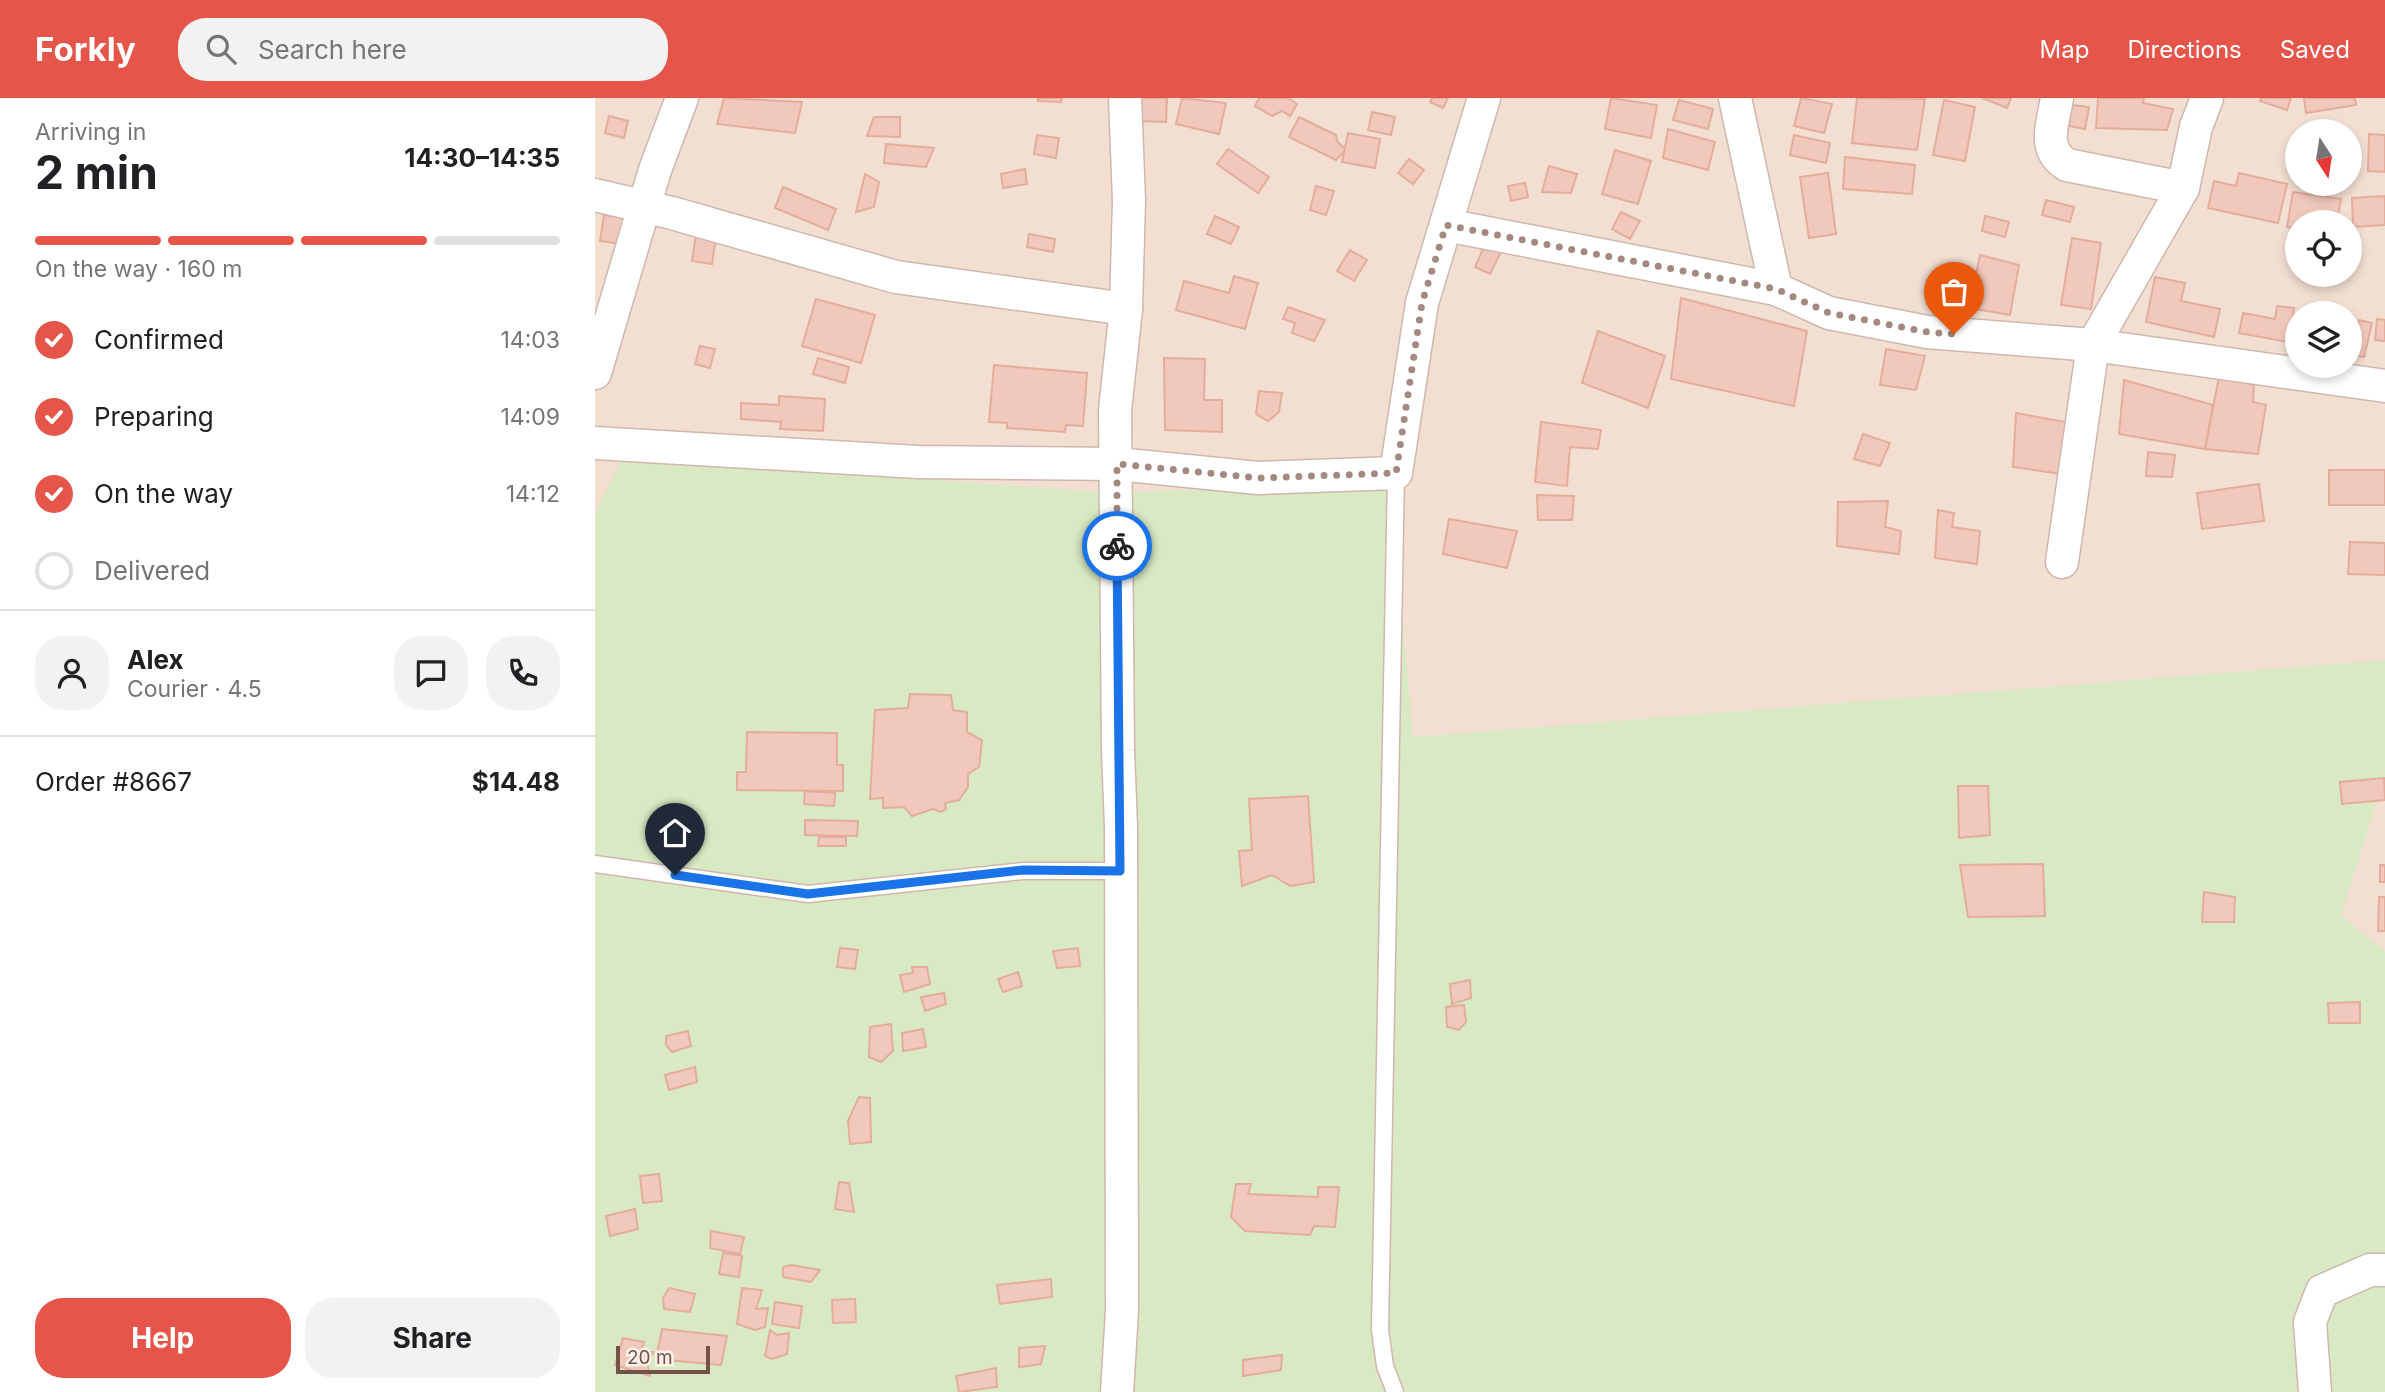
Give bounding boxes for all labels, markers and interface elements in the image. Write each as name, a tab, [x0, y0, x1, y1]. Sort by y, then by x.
search box	[178, 18, 668, 81]
text: Forkly	[35, 29, 136, 69]
icon: search	[202, 30, 240, 68]
text: Search here	[258, 34, 407, 65]
text: Map	[2040, 35, 2089, 64]
text: Directions	[2127, 35, 2242, 64]
text: Saved	[2280, 35, 2350, 64]
text: Arriving in	[35, 118, 146, 146]
north arrow	[2285, 119, 2363, 196]
map controls	[2285, 119, 2362, 378]
text: 14:30–14:35	[404, 142, 560, 173]
text: 2 min	[35, 144, 158, 200]
button: locate	[2285, 210, 2362, 287]
text: On the way · 160 m	[35, 255, 242, 283]
pin	[1924, 262, 1984, 334]
icon: bag	[1935, 273, 1973, 311]
button: layers	[2285, 301, 2362, 378]
icon: check	[35, 321, 73, 359]
text: Confirmed	[94, 324, 224, 355]
text: 14:03	[500, 326, 560, 354]
icon: check	[35, 398, 73, 436]
text: Preparing	[94, 401, 214, 432]
text: 14:09	[500, 403, 560, 431]
icon: check	[35, 475, 73, 513]
text: On the way	[94, 478, 233, 509]
text: 14:12	[506, 480, 560, 508]
courier	[1082, 511, 1152, 581]
icon: bike	[1098, 527, 1136, 565]
text: Delivered	[94, 555, 210, 586]
button: person	[35, 636, 109, 710]
button: chat	[394, 636, 468, 710]
button: phone	[486, 636, 560, 710]
text: Alex	[127, 644, 184, 675]
text: Courier · 4.5	[127, 675, 262, 703]
text: Order #8667	[35, 766, 192, 797]
text: $14.48	[472, 766, 560, 797]
pin	[645, 803, 705, 875]
icon: home	[656, 814, 694, 852]
button: Help	[35, 1298, 291, 1378]
button: Share	[305, 1298, 560, 1378]
scale bar	[616, 1343, 711, 1375]
text: 20 m	[627, 1346, 673, 1369]

